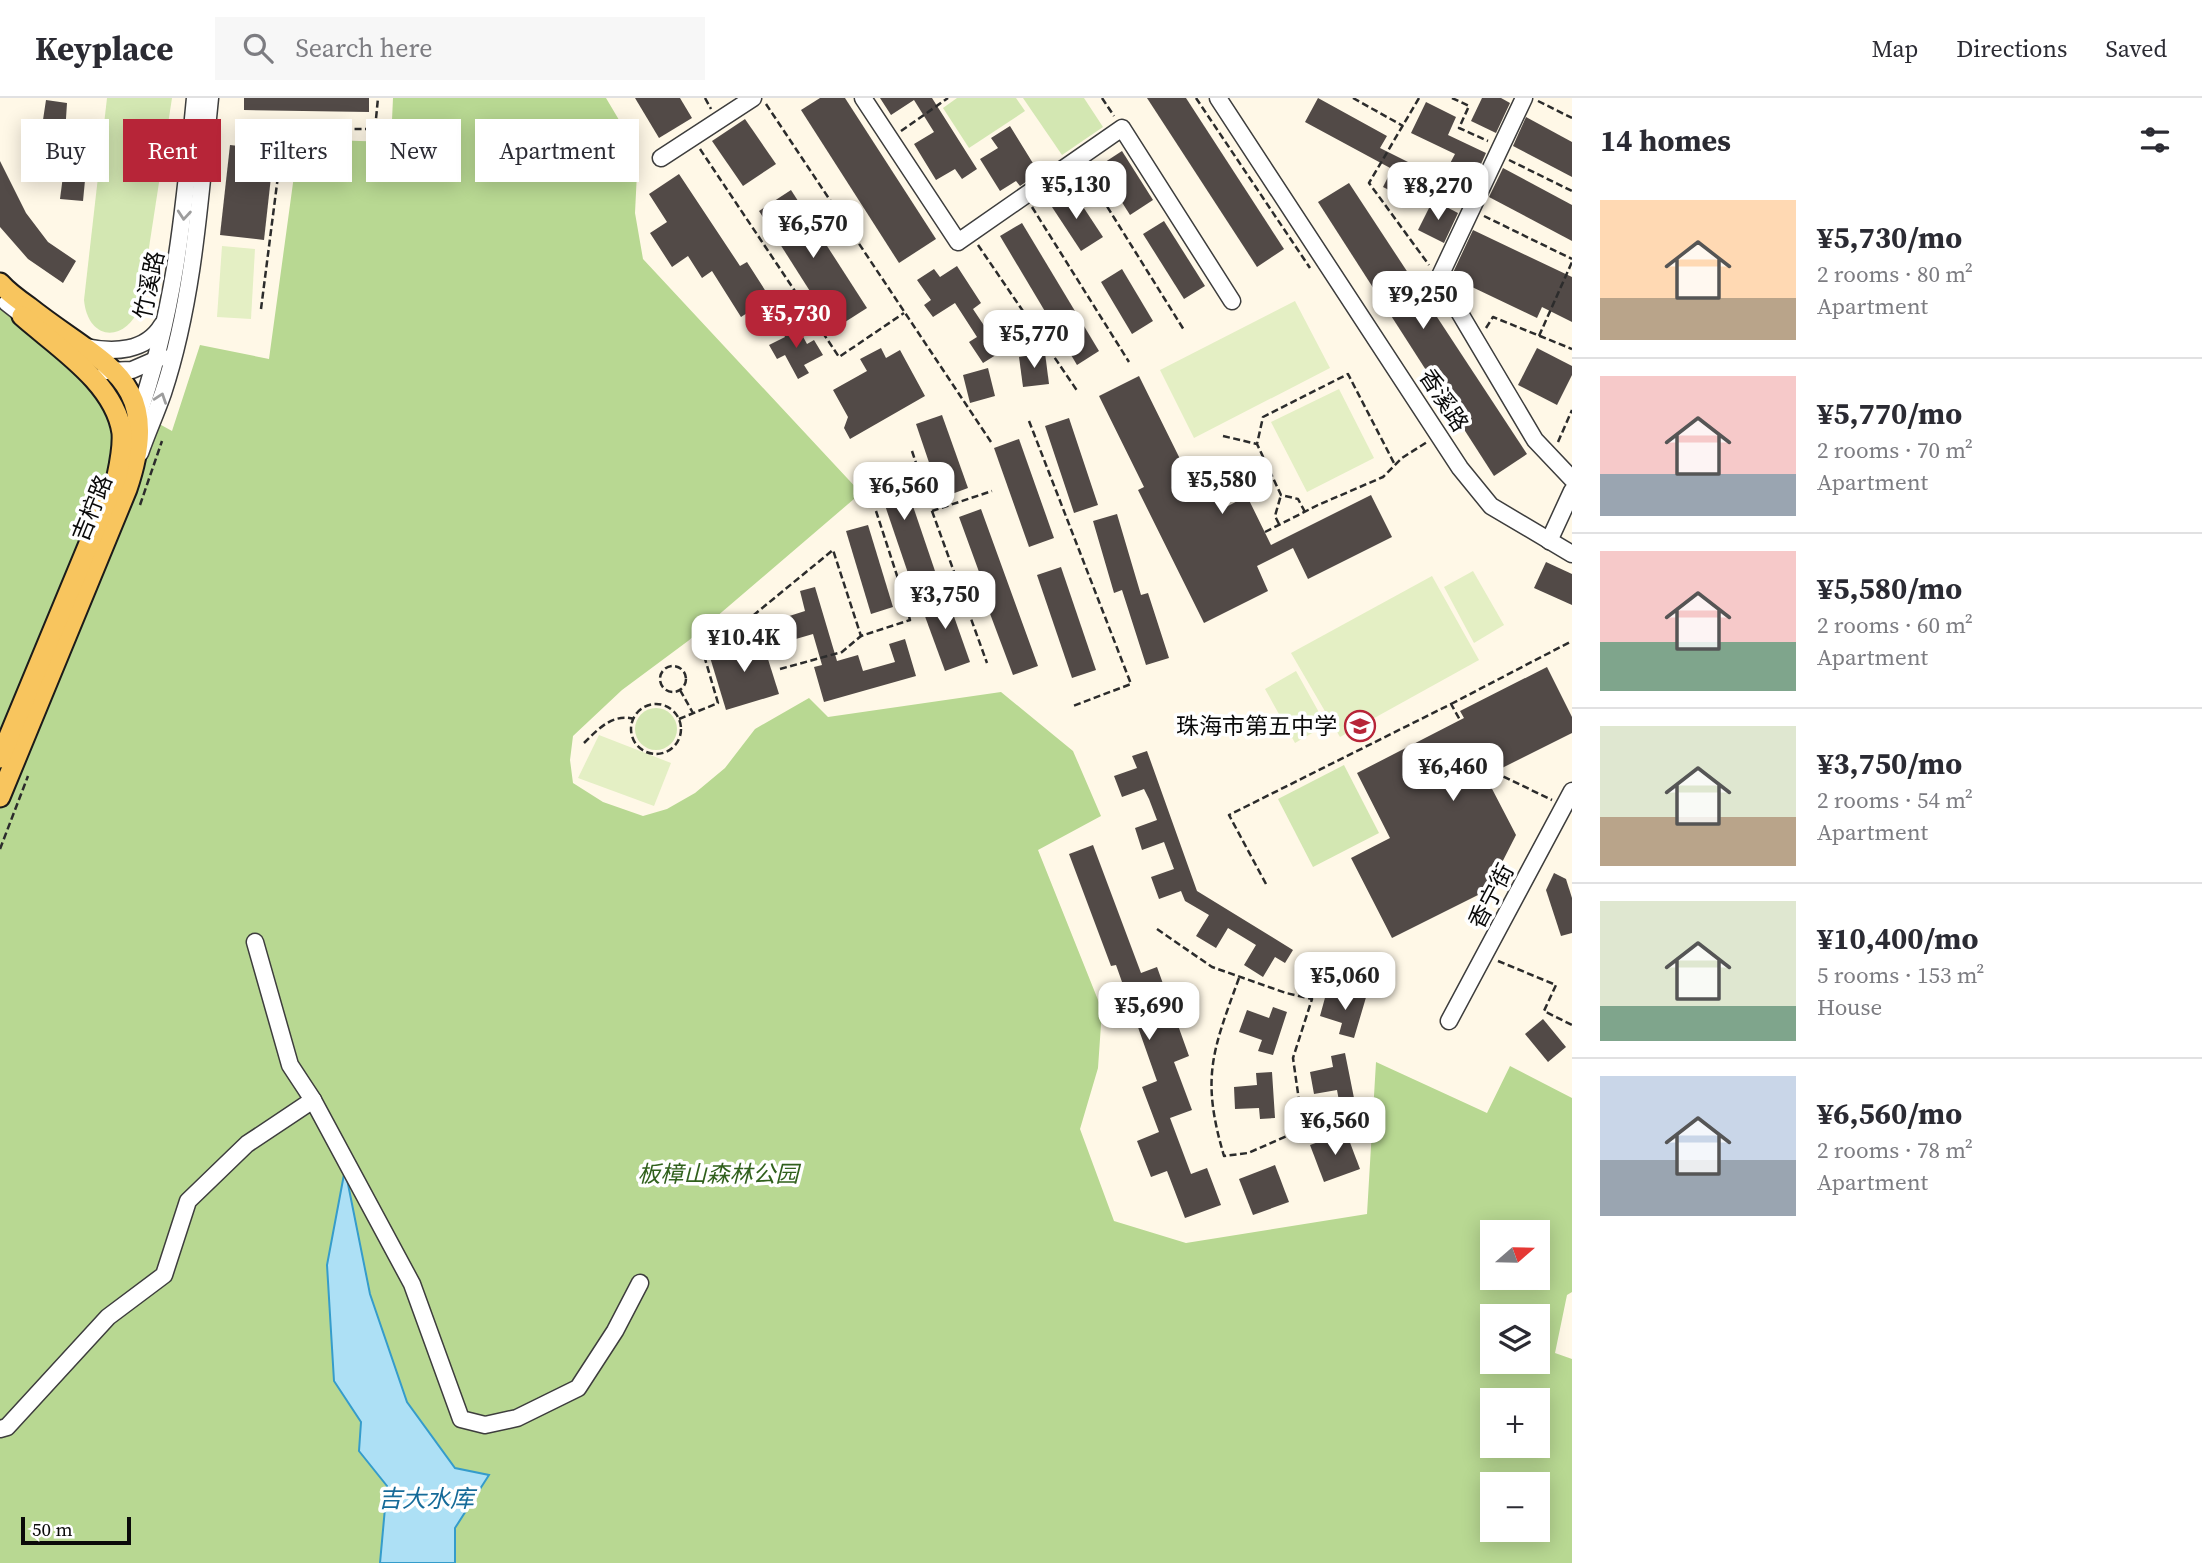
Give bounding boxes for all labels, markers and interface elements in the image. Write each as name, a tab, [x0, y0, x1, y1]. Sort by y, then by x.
search box	[215, 17, 705, 80]
text: Keyplace	[35, 26, 173, 71]
icon: search	[239, 29, 277, 67]
text: Search here	[295, 30, 433, 66]
text: Map	[1871, 32, 1918, 65]
text: Directions	[1956, 32, 2067, 65]
text: Saved	[2105, 32, 2167, 65]
chip: Buy	[21, 119, 109, 182]
chip: Rent	[123, 119, 221, 182]
chip: Filters	[235, 119, 352, 182]
chip: New	[366, 119, 461, 182]
chip: Apartment	[475, 119, 639, 182]
text: 14 homes	[1600, 120, 1731, 161]
icon: filters	[2136, 121, 2174, 159]
pin: ¥5,130	[1019, 162, 1133, 221]
pin: ¥8,270	[1381, 162, 1495, 222]
text: ¥5,130	[1041, 168, 1111, 200]
text: ¥8,270	[1403, 169, 1473, 201]
pin: ¥6,570	[756, 200, 870, 260]
text: ¥6,570	[778, 207, 848, 239]
one-way arrow	[177, 210, 192, 221]
text: ¥5,730/mo	[1817, 217, 1962, 258]
icon: home	[1656, 228, 1740, 312]
street label: 竹溪路	[126, 248, 172, 322]
text: 2 rooms · 80 m²	[1817, 258, 1973, 290]
pin: ¥9,250	[1366, 272, 1480, 331]
text: ¥9,250	[1388, 278, 1458, 310]
pin: ¥5,730	[739, 290, 853, 350]
text: Apartment	[1817, 290, 1928, 322]
text: ¥5,730	[761, 297, 831, 329]
pin: ¥5,770	[977, 310, 1091, 370]
text: ¥5,770	[999, 317, 1069, 349]
street label: 香溪路	[1412, 362, 1476, 438]
one-way arrow	[152, 392, 166, 404]
text: ¥5,770/mo	[1817, 393, 1962, 434]
icon: home	[1656, 404, 1740, 488]
text: 2 rooms · 70 m²	[1817, 434, 1973, 466]
pin: ¥5,580	[1165, 456, 1279, 516]
pin: ¥6,560	[847, 462, 961, 522]
text: ¥5,580	[1187, 463, 1257, 495]
text: Apartment	[1817, 466, 1928, 498]
text: ¥6,560	[869, 469, 939, 501]
street label: 吉柠路	[64, 470, 120, 546]
text: ¥5,580/mo	[1817, 568, 1962, 609]
pin: ¥3,750	[888, 572, 1002, 631]
text: ¥3,750	[910, 578, 980, 610]
icon: home	[1656, 579, 1740, 663]
text: 2 rooms · 60 m²	[1817, 609, 1973, 641]
pin: ¥10.4K	[687, 614, 801, 674]
text: ¥10.4K	[708, 621, 780, 653]
text: Apartment	[1817, 641, 1928, 673]
school or university icon: 珠海市第五中学	[1343, 709, 1377, 743]
place label: 珠海市第五中学	[1176, 710, 1337, 742]
text: ¥3,750/mo	[1817, 743, 1962, 784]
pin: ¥6,460	[1396, 744, 1510, 803]
text: ¥6,460	[1418, 750, 1488, 782]
icon: home	[1656, 754, 1740, 838]
text: 2 rooms · 54 m²	[1817, 784, 1973, 816]
text: Apartment	[1817, 816, 1928, 848]
street label: 香宁街	[1461, 858, 1521, 934]
text: ¥10,400/mo	[1817, 918, 1979, 959]
icon: home	[1656, 929, 1740, 1013]
pin: ¥5,060	[1288, 953, 1402, 1012]
text: ¥5,060	[1310, 959, 1380, 991]
text: 5 rooms · 153 m²	[1817, 959, 1984, 991]
pin: ¥5,690	[1092, 982, 1206, 1042]
text: ¥5,690	[1114, 989, 1184, 1021]
text: House	[1817, 991, 1882, 1023]
text: ¥6,560/mo	[1817, 1093, 1962, 1134]
pin: ¥6,560	[1278, 1098, 1392, 1157]
text: ¥6,560	[1300, 1104, 1370, 1136]
icon: home	[1656, 1104, 1740, 1188]
text: 2 rooms · 78 m²	[1817, 1134, 1973, 1166]
park label: 板樟山森林公园	[638, 1158, 802, 1190]
text: Apartment	[1817, 1166, 1928, 1198]
north arrow	[1480, 1220, 1550, 1290]
map controls	[1480, 1220, 1550, 1542]
button: layers	[1480, 1304, 1550, 1374]
button: +	[1480, 1388, 1550, 1458]
button: −	[1480, 1472, 1550, 1542]
water label: 吉大水库	[378, 1482, 478, 1515]
scale bar	[21, 1514, 131, 1546]
text: 50 m	[32, 1516, 73, 1542]

